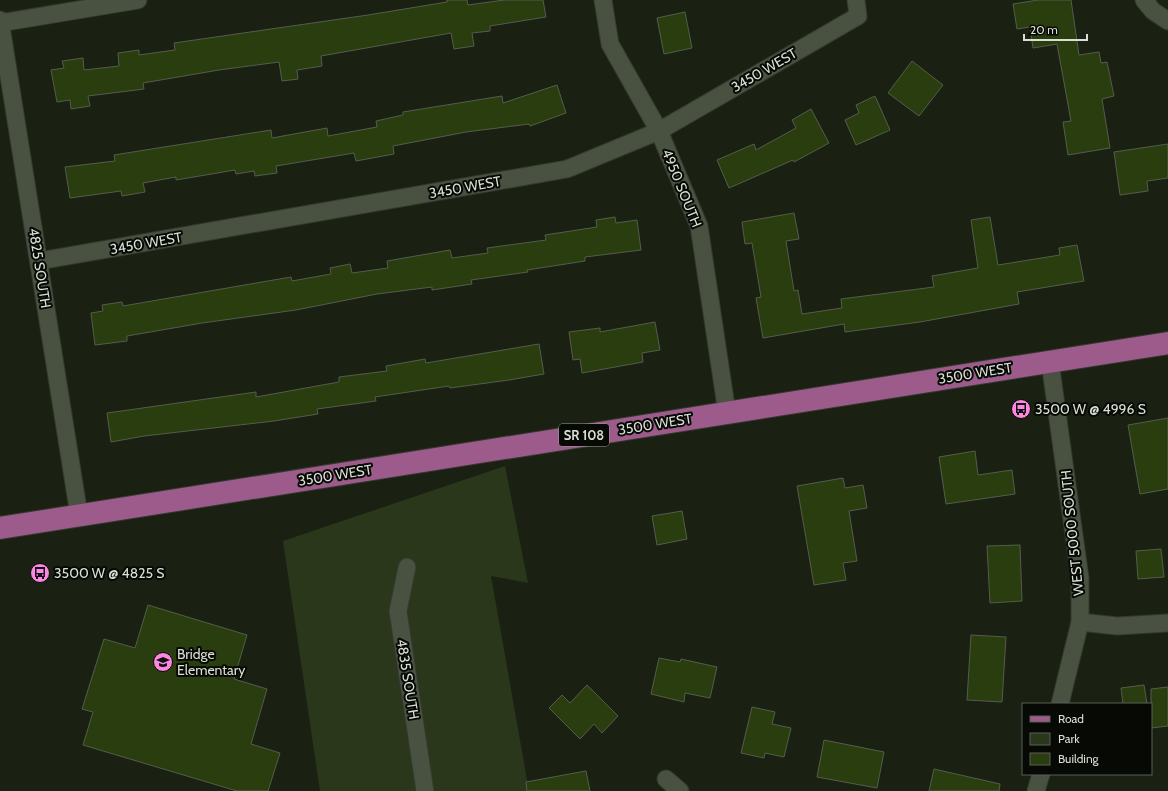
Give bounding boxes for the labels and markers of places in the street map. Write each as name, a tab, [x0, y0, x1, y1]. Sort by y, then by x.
bus stop icon: 3500 W @ 4996 S	[1010, 398, 1032, 420]
place label: 3500 W @ 4996 S	[1035, 400, 1146, 418]
bus stop icon: 3500 W @ 4825 S	[29, 562, 51, 584]
place label: 3500 W @ 4825 S	[54, 564, 164, 582]
place label: Bridge Elementary	[177, 645, 245, 679]
school or university icon: Bridge Elementary	[152, 651, 174, 673]

